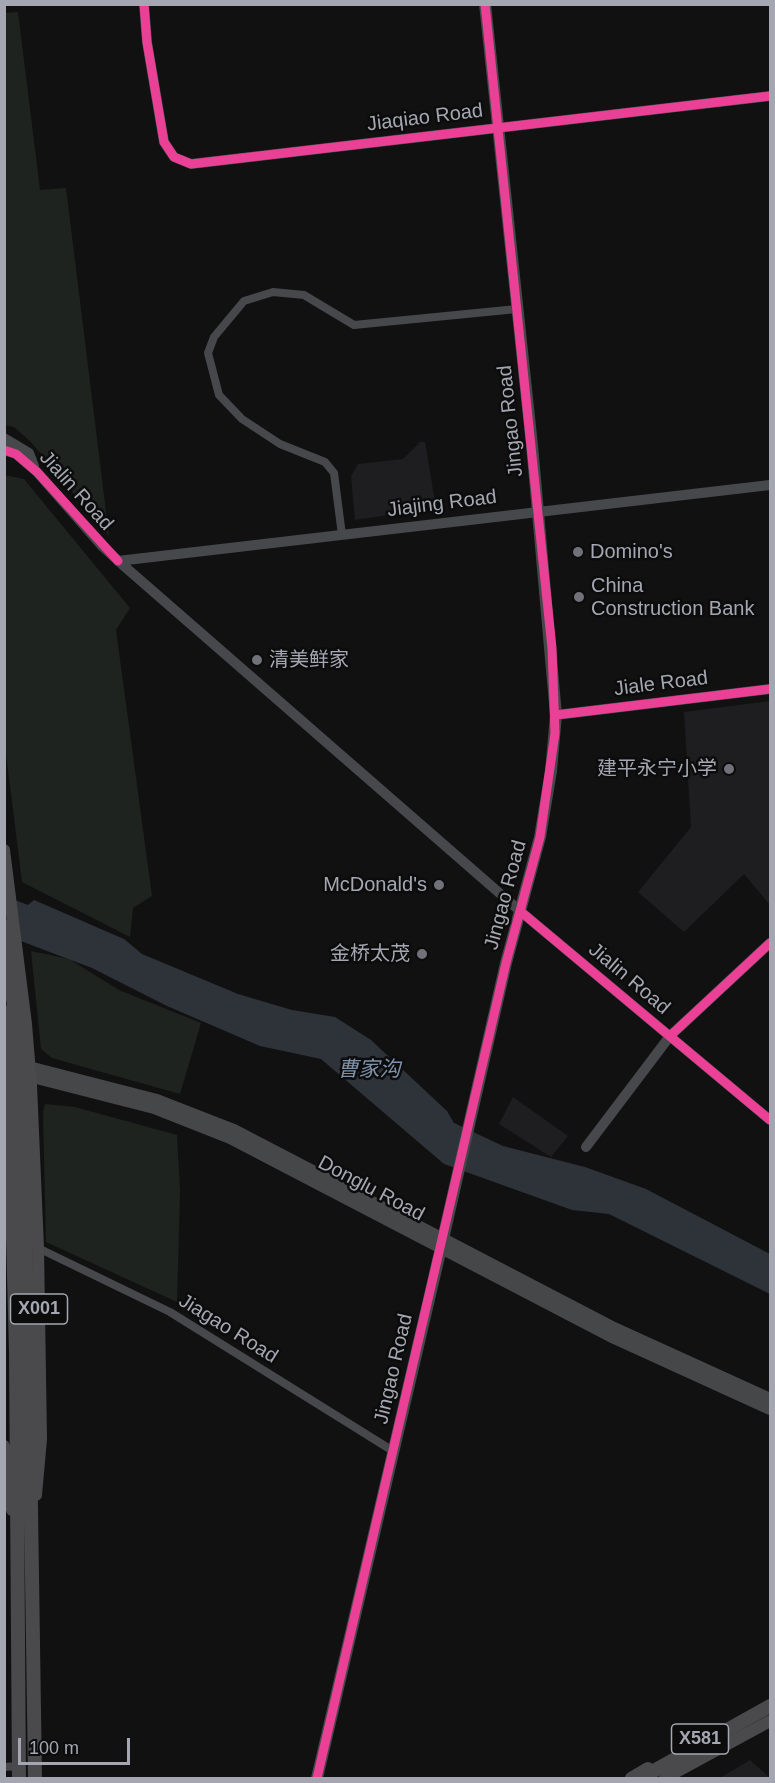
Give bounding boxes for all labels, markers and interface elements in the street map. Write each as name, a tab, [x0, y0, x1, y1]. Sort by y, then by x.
street label: Jiaqiao Road	[366, 99, 484, 137]
street label: Jingao Road	[493, 364, 529, 478]
street label: Jialin Road	[34, 446, 118, 536]
street label: Jiajing Road	[386, 485, 498, 523]
place label: Domino's	[590, 540, 673, 564]
marker: Domino's	[571, 545, 585, 559]
place label: China Construction Bank	[591, 574, 754, 621]
marker: China Construction Bank	[572, 590, 586, 604]
place label: 清美鲜家	[269, 648, 349, 672]
marker: 清美鲜家	[250, 653, 264, 667]
street label: Jiale Road	[613, 666, 709, 702]
place label: 建平永宁小学	[597, 757, 717, 781]
marker: 建平永宁小学	[722, 762, 736, 776]
street label: Jingao Road	[480, 838, 532, 952]
place label: McDonald's	[323, 873, 427, 897]
marker: McDonald's	[432, 878, 446, 892]
street label: Jialin Road	[583, 938, 675, 1020]
place label: 金桥太茂	[330, 942, 410, 966]
marker: 金桥太茂	[415, 947, 429, 961]
water label: 曹家沟	[338, 1057, 400, 1083]
street label: Donglu Road	[314, 1151, 428, 1227]
street label: Jiagao Road	[174, 1289, 282, 1369]
road number: X001	[10, 1294, 68, 1324]
street label: Jingao Road	[370, 1312, 418, 1426]
road number: X581	[672, 1724, 728, 1754]
scale bar	[21, 1726, 134, 1764]
text: 100 m	[29, 1738, 79, 1758]

